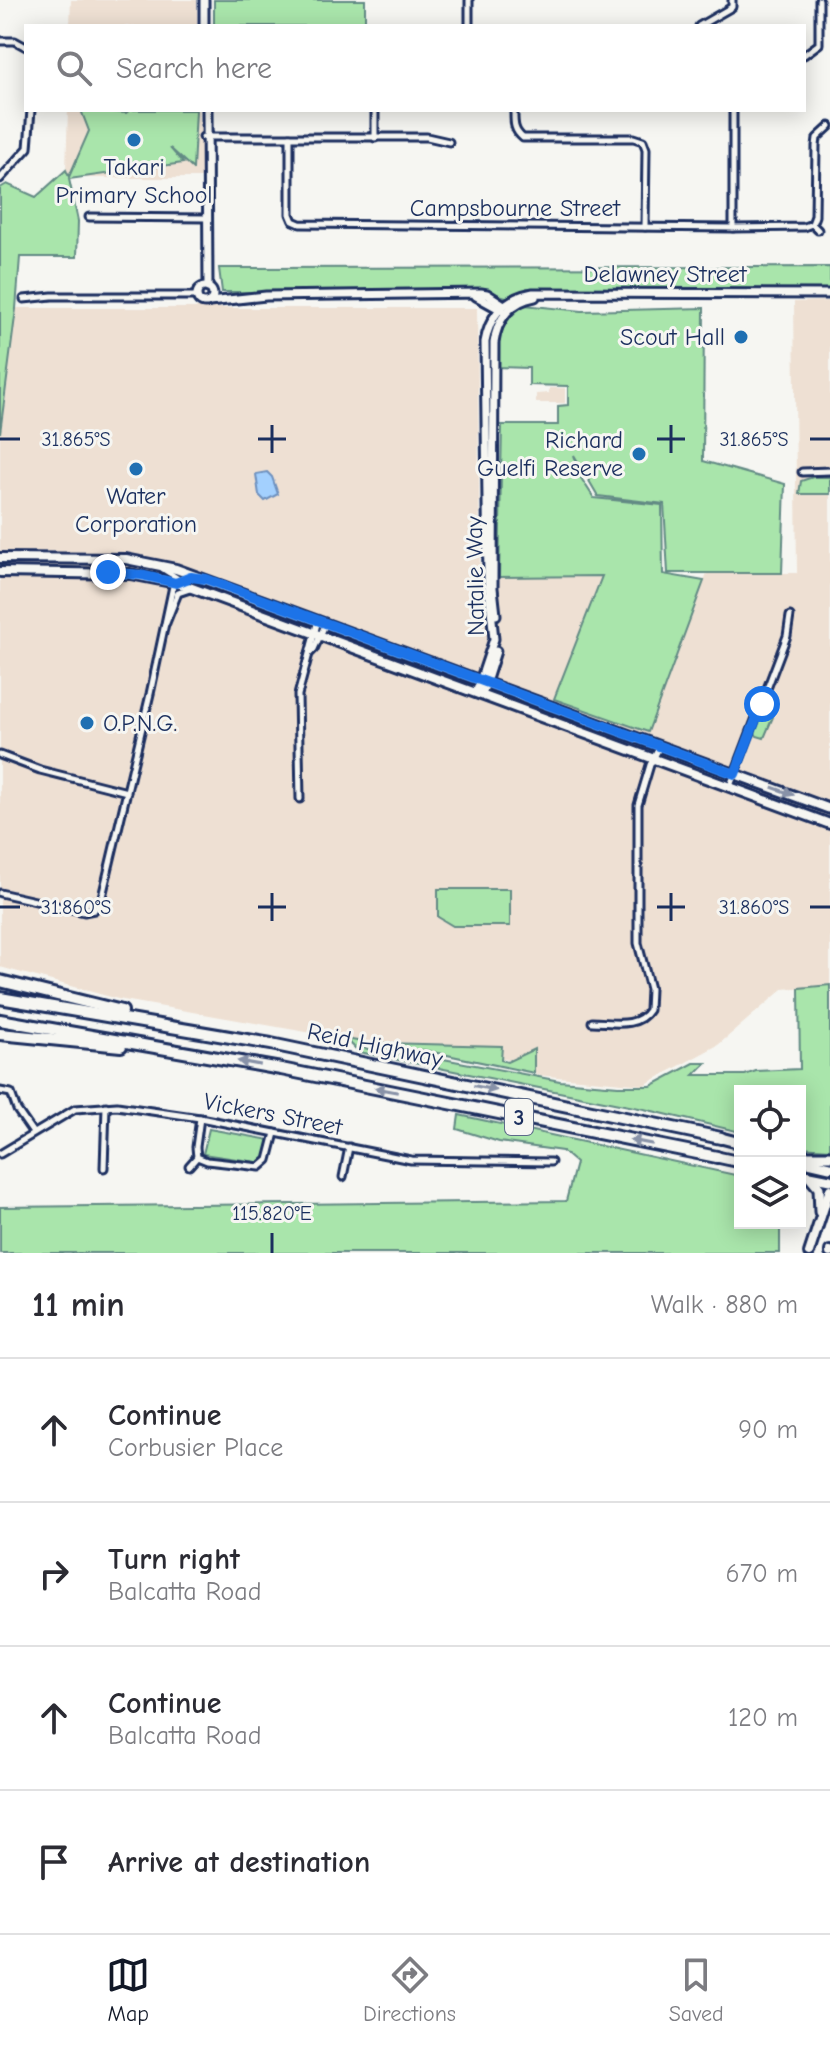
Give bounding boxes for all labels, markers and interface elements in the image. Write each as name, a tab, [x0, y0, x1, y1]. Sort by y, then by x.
search box	[24, 24, 806, 112]
icon: search	[52, 46, 96, 90]
text: Search here	[116, 51, 272, 86]
marker: Takari Primary School	[125, 131, 143, 149]
place label: Takari Primary School	[55, 153, 213, 209]
street label: Campsbourne Street	[410, 194, 621, 222]
street label: Delawney Street	[583, 260, 748, 288]
place label: Scout Hall	[620, 323, 725, 351]
marker: Scout Hall	[732, 328, 750, 346]
place label: Richard Guelfi Reserve	[477, 426, 623, 482]
text: 31.865°S	[41, 428, 111, 451]
text: 31.865°S	[719, 428, 789, 451]
marker: Richard Guelfi Reserve	[630, 445, 648, 463]
marker: Water Corporation	[127, 460, 145, 478]
place label: Water Corporation	[75, 482, 197, 538]
street label: Natalie Way	[460, 516, 490, 636]
route end	[90, 554, 126, 590]
route start	[744, 686, 780, 722]
place label: O.P.N.G.	[103, 709, 177, 737]
marker: O.P.N.G.	[78, 714, 96, 732]
one-way arrow	[771, 785, 795, 798]
text: 31.860°S	[41, 896, 111, 919]
text: 31.860°S	[719, 896, 789, 919]
street label: Reid Highway	[305, 1017, 445, 1073]
one-way arrow	[237, 1056, 262, 1068]
one-way arrow	[472, 1082, 497, 1095]
one-way arrow	[373, 1083, 398, 1096]
map controls	[734, 1085, 806, 1229]
button: locate	[734, 1085, 806, 1157]
street label: Vickers Street	[201, 1087, 346, 1141]
road number: 3	[505, 1099, 533, 1135]
one-way arrow	[628, 1135, 653, 1147]
button: layers	[734, 1157, 806, 1229]
text: 115.820°E	[232, 1202, 312, 1225]
text: 11 min	[32, 1285, 125, 1325]
text: Walk · 880 m	[651, 1290, 798, 1320]
text: Continue	[108, 1398, 222, 1433]
icon: ahead	[32, 1408, 76, 1452]
text: 90 m	[738, 1415, 798, 1445]
text: Corbusier Place	[108, 1433, 283, 1463]
text: Turn right	[108, 1542, 240, 1577]
icon: right	[32, 1552, 76, 1596]
text: 670 m	[726, 1559, 798, 1589]
text: Balcatta Road	[108, 1577, 262, 1607]
text: Continue	[108, 1686, 222, 1721]
icon: ahead	[32, 1696, 76, 1740]
text: 120 m	[728, 1703, 798, 1733]
text: Balcatta Road	[108, 1721, 262, 1751]
icon: arrive	[32, 1840, 76, 1884]
text: Arrive at destination	[108, 1845, 370, 1880]
tab: Map	[106, 1953, 150, 2027]
tab: Directions	[363, 1953, 456, 2027]
tab: Saved	[669, 1953, 724, 2027]

